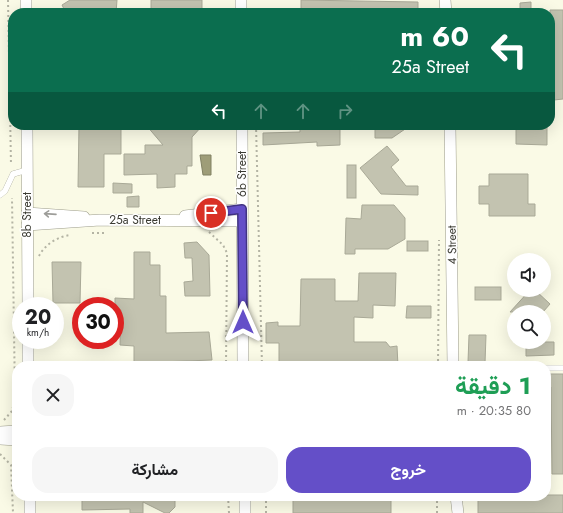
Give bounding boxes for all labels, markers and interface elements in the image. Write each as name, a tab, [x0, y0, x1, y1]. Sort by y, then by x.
text: 60 m	[400, 16, 469, 57]
icon: left	[483, 24, 535, 76]
text: 25a Street	[392, 54, 469, 80]
icon: left	[208, 100, 230, 122]
icon: ahead	[250, 100, 272, 122]
icon: ahead	[292, 100, 314, 122]
icon: right	[334, 100, 356, 122]
street label: 6b Street	[233, 151, 251, 197]
street label: 8b Street	[18, 192, 36, 238]
pin	[194, 196, 228, 230]
icon: arrive	[200, 202, 222, 224]
one-way arrow	[44, 211, 57, 218]
street label: 25a Street	[109, 211, 161, 229]
street label: 4 Street	[443, 225, 461, 265]
map controls	[507, 253, 551, 349]
button: sound	[507, 253, 551, 297]
speed limit sign: 30	[72, 297, 124, 349]
position arrow	[222, 301, 264, 343]
text: 20	[25, 303, 51, 332]
button: search	[507, 305, 551, 349]
text: km/h	[27, 325, 49, 340]
text: 1 دقيقة	[455, 368, 531, 403]
button: close	[32, 374, 74, 416]
text: 80 m · 20:35	[457, 401, 531, 420]
button: مشاركة	[32, 447, 278, 493]
button: خروج	[286, 447, 531, 493]

